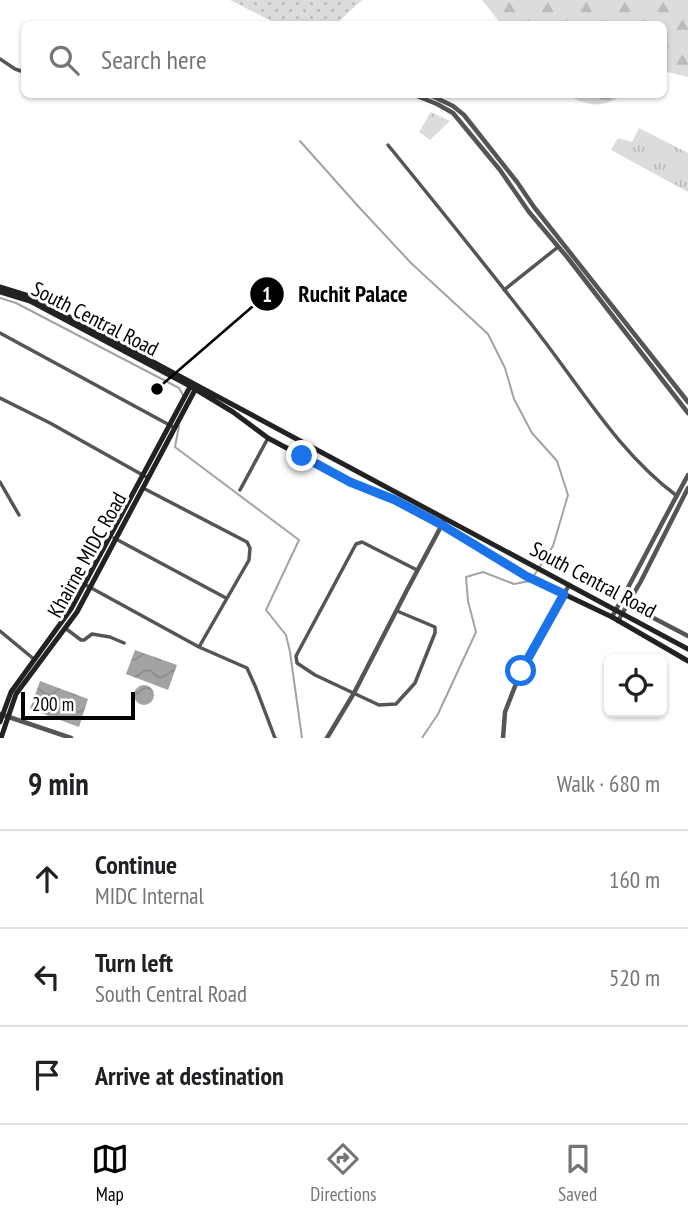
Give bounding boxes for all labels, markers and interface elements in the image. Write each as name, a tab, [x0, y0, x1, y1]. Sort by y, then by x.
search box	[21, 21, 667, 98]
icon: search	[45, 41, 83, 79]
text: Search here	[101, 43, 207, 76]
callout: Ruchit Palace	[249, 272, 422, 316]
street label: South Central Road	[27, 275, 163, 362]
text: Ruchit Palace	[298, 279, 408, 308]
text: 1	[262, 281, 272, 308]
route end	[286, 440, 317, 471]
street label: Khairne MIDC Road	[41, 487, 132, 622]
street label: South Central Road	[526, 535, 661, 624]
map controls	[604, 654, 667, 717]
button: locate	[604, 654, 667, 717]
route start	[505, 655, 536, 686]
scale bar	[21, 689, 135, 721]
text: 200 m	[32, 692, 74, 716]
text: 9 min	[28, 764, 89, 803]
text: Walk · 680 m	[557, 769, 660, 798]
text: Continue	[95, 848, 177, 881]
icon: ahead	[28, 860, 66, 898]
text: 160 m	[609, 865, 660, 894]
text: MIDC Internal	[95, 881, 204, 910]
text: Turn left	[95, 946, 173, 979]
icon: left	[28, 958, 66, 996]
text: 520 m	[609, 963, 660, 992]
text: South Central Road	[95, 979, 247, 1008]
icon: arrive	[28, 1056, 66, 1094]
text: Arrive at destination	[95, 1059, 284, 1092]
tab: Map	[91, 1140, 129, 1206]
tab: Directions	[310, 1140, 376, 1206]
tab: Saved	[558, 1140, 597, 1206]

